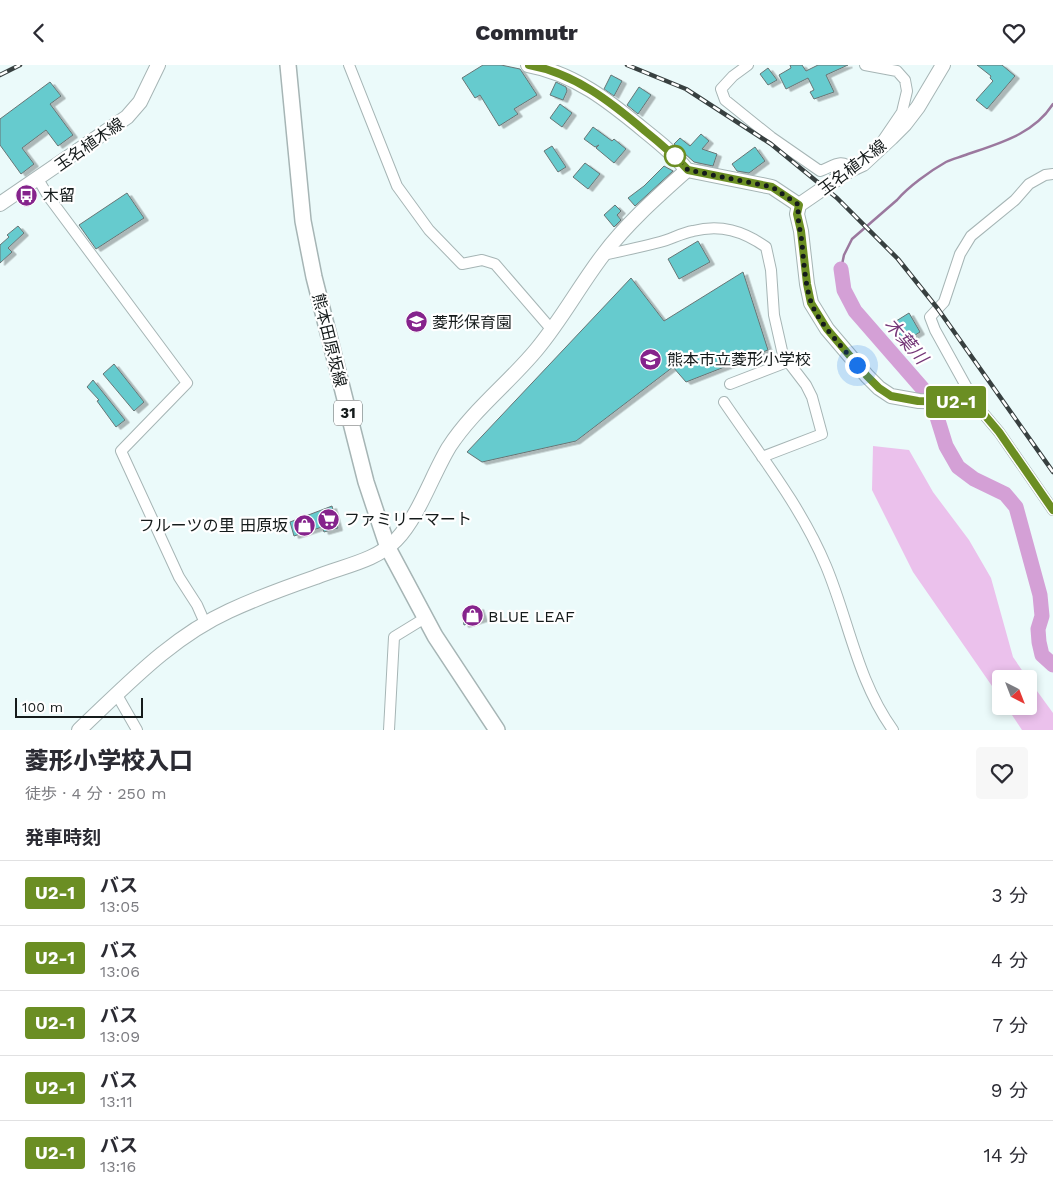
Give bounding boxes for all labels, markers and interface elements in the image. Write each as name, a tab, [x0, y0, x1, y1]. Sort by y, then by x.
icon: back	[25, 19, 53, 47]
icon: heart	[1000, 19, 1028, 47]
text: Commutr	[475, 20, 578, 45]
street label: 玉名植木線	[51, 114, 128, 175]
street label: 玉名植木線	[815, 136, 890, 199]
unlabelled marker	[664, 145, 686, 167]
bus stop icon: 木留	[15, 183, 39, 207]
place label: 木留	[43, 186, 75, 205]
street label: 熊本田原坂線	[309, 291, 350, 389]
school or university icon: 菱形保育園	[404, 310, 428, 334]
place label: 菱形保育園	[432, 313, 512, 332]
water label: 木葉川	[881, 313, 933, 369]
school or university icon: 熊本市立菱形小学校	[639, 347, 663, 371]
place label: 熊本市立菱形小学校	[667, 350, 811, 369]
your location	[845, 353, 870, 378]
line badge: U2-1	[921, 386, 991, 418]
text: U2-1	[936, 391, 976, 412]
road number: 31	[334, 401, 362, 425]
supermarket icon: ファミリーマート	[316, 507, 340, 531]
place label: ファミリーマート	[344, 510, 472, 529]
shop icon: フルーツの里 田原坂	[292, 513, 316, 537]
place label: フルーツの里 田原坂	[139, 516, 288, 535]
shop icon: BLUE LEAF	[460, 604, 484, 628]
place label: BLUE LEAF	[488, 607, 575, 626]
north arrow	[992, 670, 1038, 715]
map controls	[992, 670, 1037, 715]
scale bar	[15, 695, 142, 718]
text: 100 m	[22, 699, 63, 715]
text: 菱形小学校入口	[25, 747, 193, 775]
button: heart	[976, 747, 1028, 799]
text: 徒歩 · 4 分 · 250 m	[25, 784, 167, 803]
text: 発車時刻	[25, 826, 101, 849]
text: バス	[100, 874, 138, 897]
text: U2-1	[35, 882, 75, 903]
text: 3 分	[991, 884, 1028, 907]
text: 13:05	[100, 897, 139, 916]
text: バス	[100, 939, 138, 962]
text: U2-1	[35, 947, 75, 968]
text: 4 分	[991, 949, 1028, 972]
text: 13:06	[100, 962, 140, 981]
text: バス	[100, 1004, 138, 1027]
text: U2-1	[35, 1012, 75, 1033]
text: 7 分	[992, 1014, 1028, 1037]
text: 13:09	[100, 1027, 140, 1046]
text: バス	[100, 1069, 138, 1092]
text: U2-1	[35, 1077, 75, 1098]
text: 9 分	[991, 1079, 1028, 1102]
text: 13:11	[100, 1092, 133, 1111]
text: バス	[100, 1134, 138, 1157]
text: U2-1	[35, 1142, 75, 1163]
text: 14 分	[984, 1144, 1028, 1167]
text: 13:16	[100, 1157, 136, 1176]

